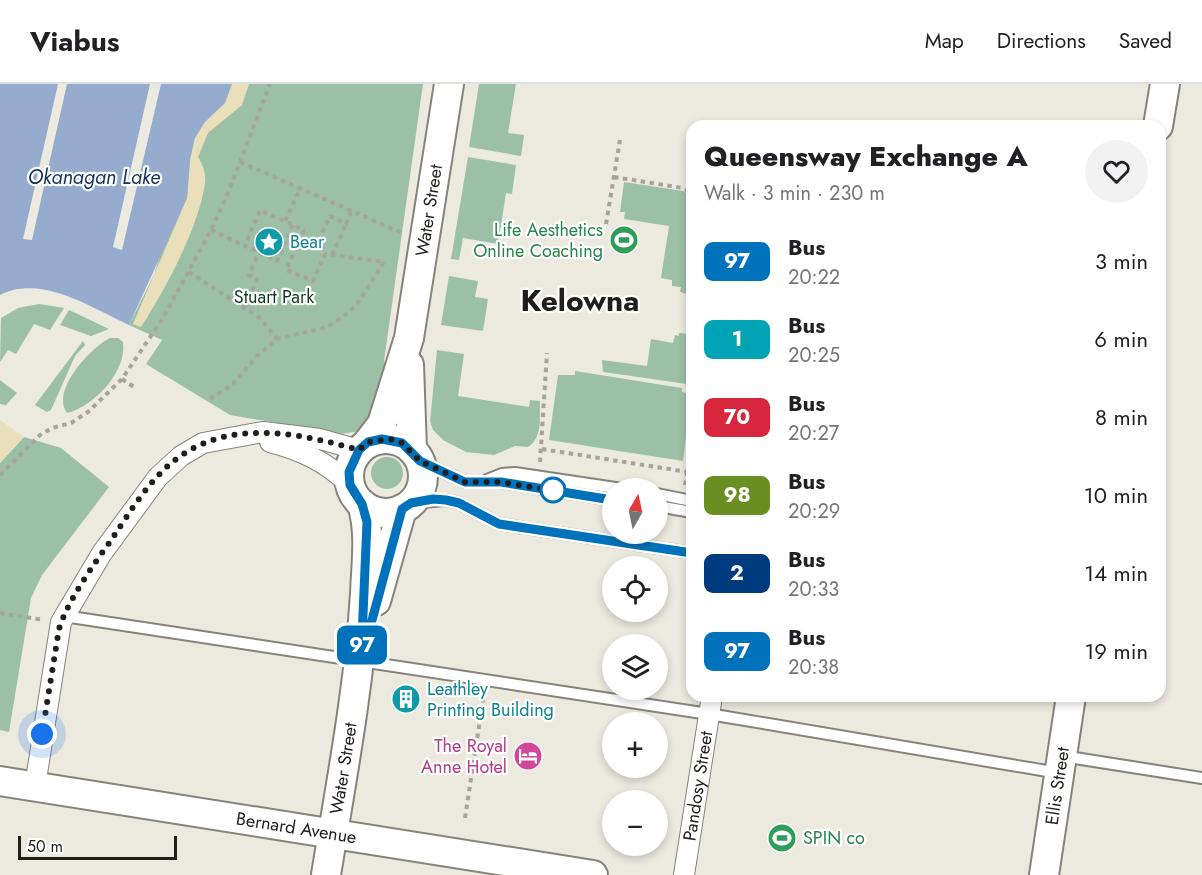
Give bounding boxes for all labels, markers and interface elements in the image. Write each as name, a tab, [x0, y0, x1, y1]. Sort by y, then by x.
text: Viabus	[30, 21, 120, 62]
text: Map	[925, 26, 964, 56]
text: Directions	[997, 26, 1086, 56]
text: Saved	[1119, 26, 1172, 56]
text: Queensway Exchange A	[704, 136, 1028, 177]
button: heart	[1085, 140, 1148, 203]
street label: Water Street	[409, 162, 449, 258]
water label: Okanagan Lake	[28, 163, 160, 192]
text: Walk · 3 min · 230 m	[704, 179, 885, 208]
place label: Life Aesthetics Online Coaching	[473, 217, 603, 264]
sports icon: Life Aesthetics Online Coaching	[608, 224, 640, 256]
place icon: Bear	[253, 226, 285, 258]
place label: Bear	[290, 229, 325, 255]
text: Bus	[788, 231, 825, 263]
text: 3 min	[1095, 245, 1148, 277]
text: 97	[724, 246, 750, 276]
text: 20:22	[788, 263, 840, 292]
district label: Kelowna	[521, 279, 639, 322]
park label: Stuart Park	[234, 284, 314, 310]
text: Bus	[788, 309, 825, 341]
text: 6 min	[1094, 323, 1148, 355]
text: 1	[732, 324, 742, 354]
text: 20:25	[788, 341, 840, 370]
text: Bus	[788, 387, 825, 419]
text: 8 min	[1095, 401, 1148, 433]
text: 70	[724, 402, 750, 432]
text: 20:27	[788, 419, 839, 448]
text: Bus	[788, 465, 825, 497]
unlabelled marker	[540, 477, 566, 503]
north arrow	[602, 478, 668, 544]
map controls	[602, 478, 668, 856]
text: 10 min	[1084, 479, 1148, 511]
text: 98	[723, 480, 751, 510]
text: 20:29	[788, 497, 840, 526]
text: Bus	[788, 543, 825, 575]
button: locate	[602, 556, 668, 622]
text: 14 min	[1084, 557, 1148, 589]
text: 2	[730, 558, 744, 588]
text: 20:33	[788, 575, 839, 604]
text: Bus	[788, 621, 825, 653]
line badge: 97	[335, 626, 389, 664]
text: 97	[349, 630, 375, 660]
button: layers	[602, 634, 668, 700]
text: 19 min	[1084, 635, 1148, 667]
text: 97	[724, 636, 750, 666]
text: 20:38	[788, 653, 839, 682]
place label: Leathley Printing Building	[427, 676, 554, 723]
building icon: Leathley Printing Building	[390, 683, 422, 715]
button: +	[602, 712, 668, 778]
your location	[27, 719, 57, 749]
street label: Water Street	[323, 720, 364, 816]
street label: Pandosy Street	[676, 729, 719, 843]
place label: The Royal Anne Hotel	[421, 733, 507, 780]
hotel icon: The Royal Anne Hotel	[512, 740, 544, 772]
street label: Ellis Street	[1039, 745, 1076, 827]
button: −	[602, 790, 668, 856]
street label: Bernard Avenue	[234, 806, 358, 850]
sports icon: SPIN co	[766, 822, 798, 854]
place label: SPIN co	[803, 825, 865, 851]
scale bar	[18, 833, 177, 860]
text: 50 m	[27, 835, 63, 858]

